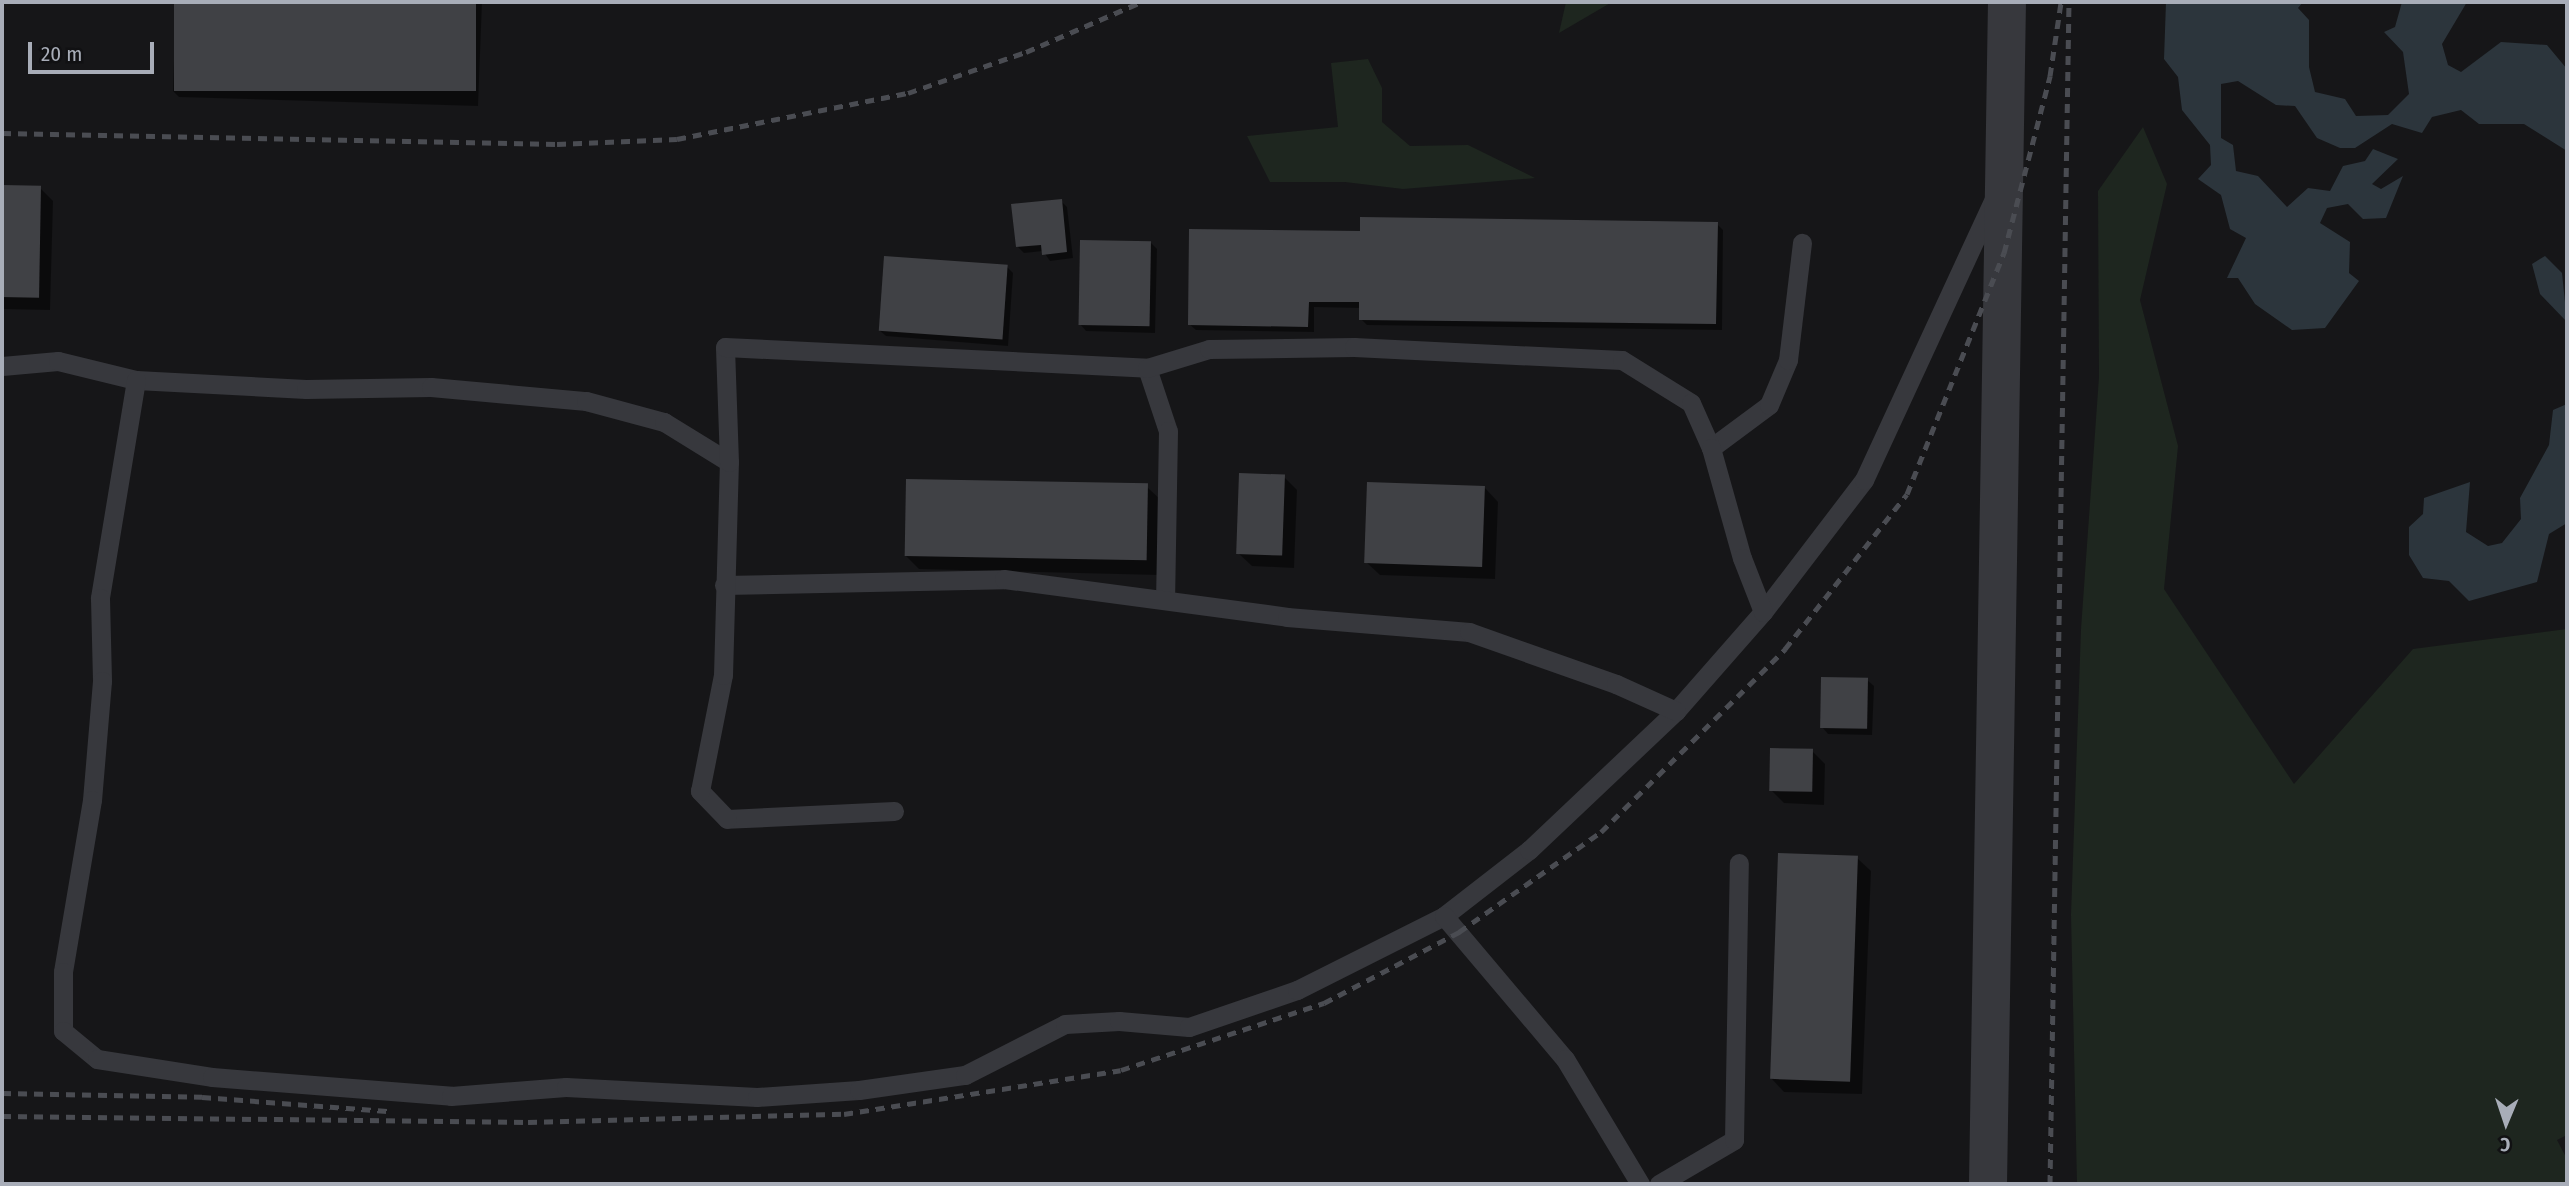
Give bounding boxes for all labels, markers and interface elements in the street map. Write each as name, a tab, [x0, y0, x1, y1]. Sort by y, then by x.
scale bar	[32, 28, 158, 72]
text: 20 m	[41, 41, 82, 67]
north arrow	[2471, 1088, 2541, 1158]
text: С	[2500, 1133, 2511, 1156]

